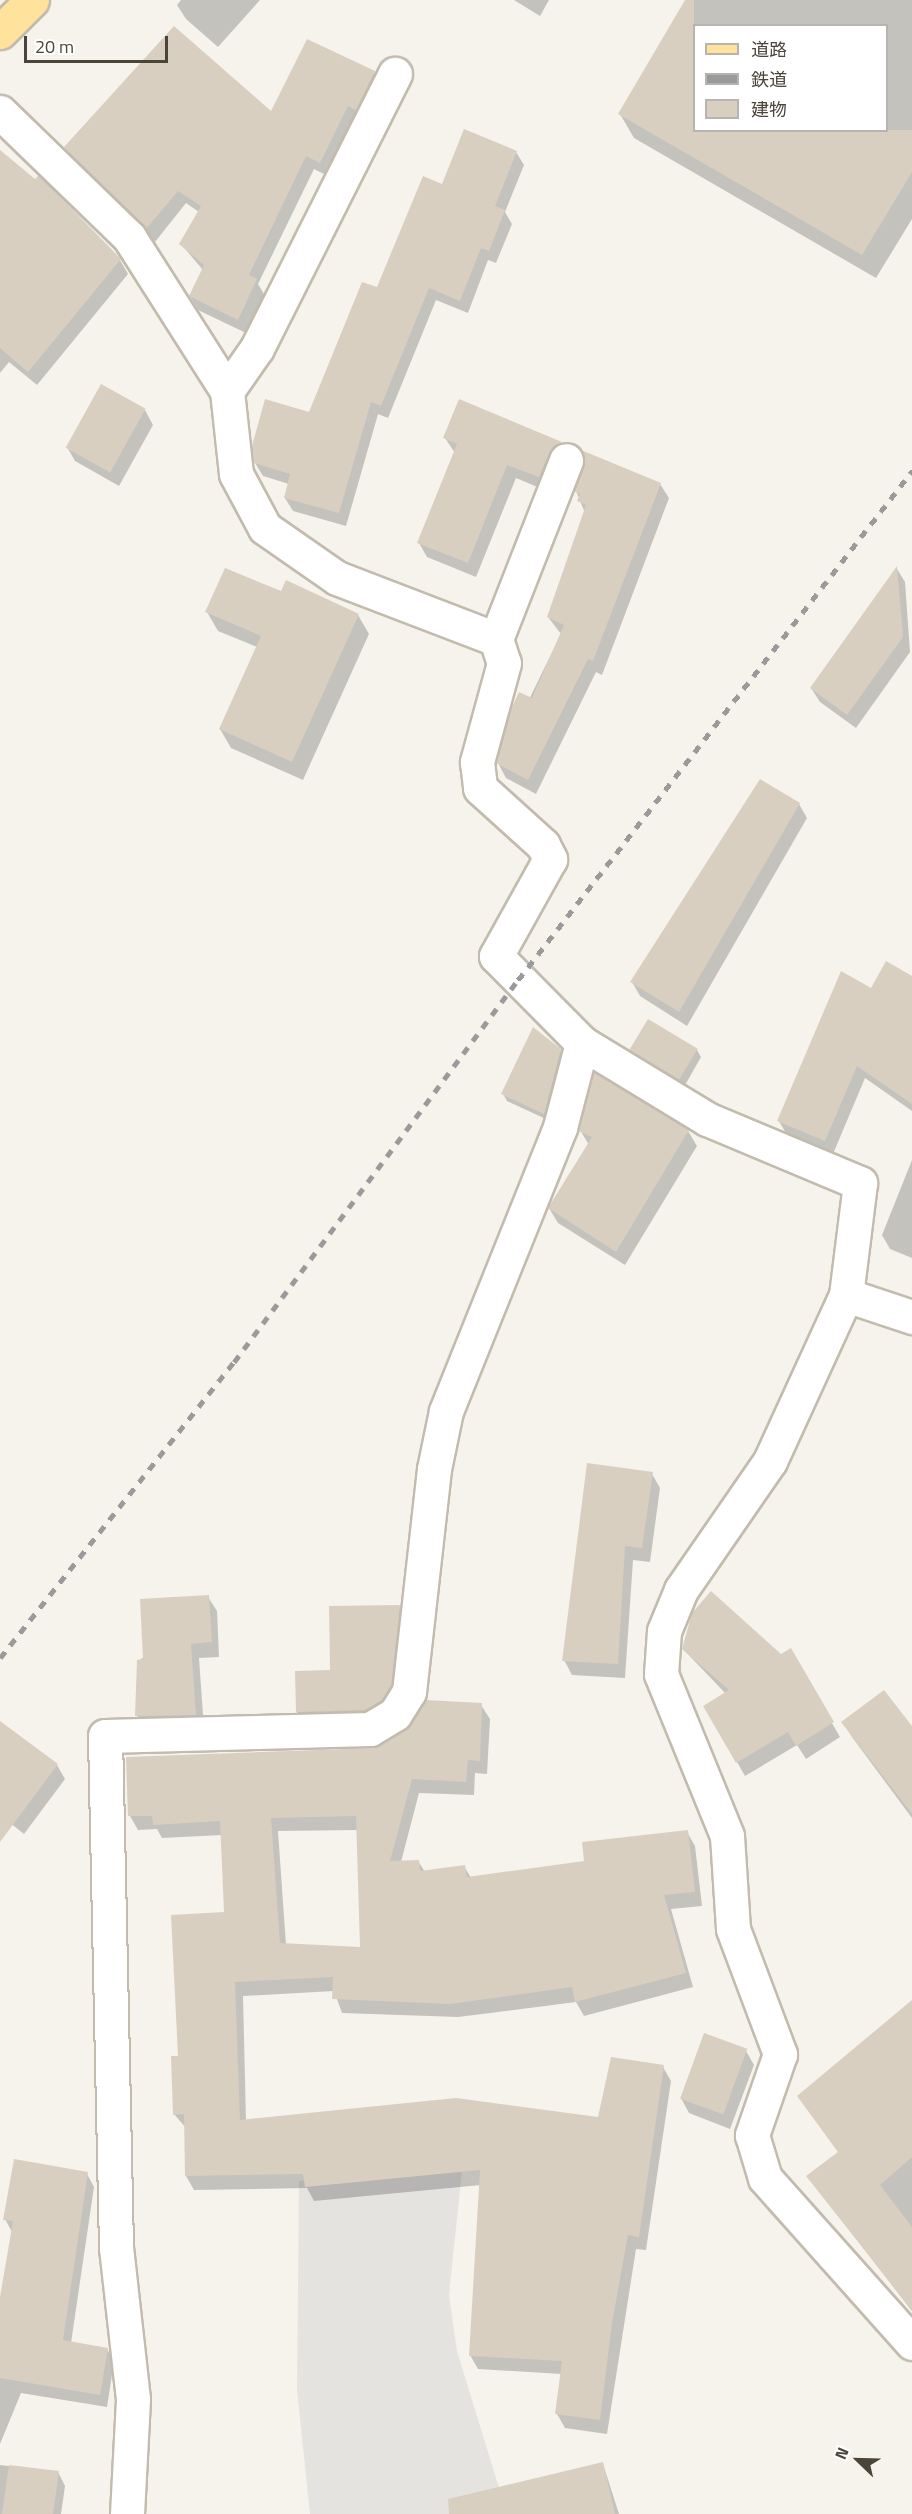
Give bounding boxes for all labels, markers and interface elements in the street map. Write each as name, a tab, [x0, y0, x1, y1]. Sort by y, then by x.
scale bar	[27, 24, 171, 62]
legend	[693, 24, 888, 132]
text: 20 m	[35, 33, 74, 60]
text: 道路	[751, 36, 787, 63]
text: 鉄道	[751, 66, 787, 93]
text: 建物	[751, 96, 787, 123]
north arrow	[828, 2430, 888, 2490]
text: N	[828, 2443, 855, 2463]

